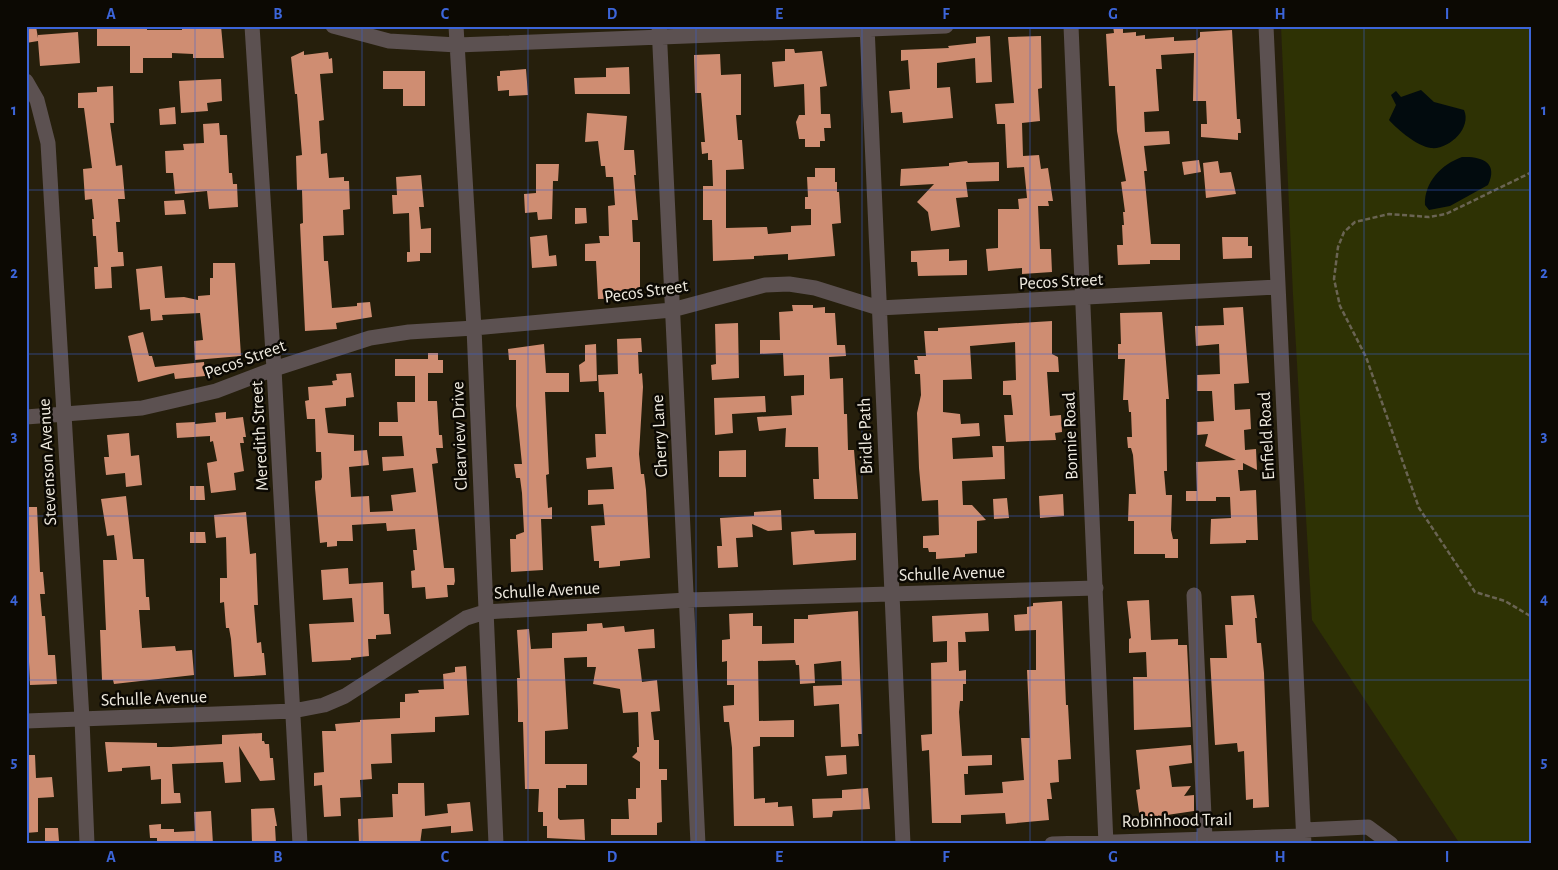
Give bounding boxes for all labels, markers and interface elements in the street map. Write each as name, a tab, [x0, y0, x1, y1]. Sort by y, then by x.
text: A	[106, 6, 116, 22]
text: B	[273, 6, 283, 22]
text: C	[441, 6, 450, 22]
text: D	[607, 6, 618, 22]
text: E	[775, 6, 783, 22]
text: F	[942, 6, 950, 22]
text: G	[1108, 6, 1118, 22]
text: H	[1274, 6, 1286, 22]
text: I	[1445, 6, 1449, 22]
text: 1	[11, 102, 17, 118]
text: 1	[1541, 102, 1547, 118]
text: 2	[10, 265, 18, 281]
text: 2	[1540, 265, 1548, 281]
street label: Pecos Street	[1018, 271, 1104, 293]
street label: Pecos Street	[603, 277, 690, 307]
street label: Pecos Street	[202, 337, 288, 383]
street label: Meredith Street	[248, 380, 272, 492]
street label: Clearview Drive	[449, 381, 471, 491]
street label: Enfield Road	[1256, 391, 1278, 481]
street label: Bonnie Road	[1060, 392, 1082, 480]
street label: Cherry Lane	[649, 394, 671, 478]
street label: Bridle Path	[856, 397, 876, 475]
street label: Stevenson Avenue	[36, 398, 60, 526]
text: 3	[11, 428, 18, 444]
text: 3	[1541, 428, 1548, 444]
street label: Schulle Avenue	[899, 563, 1005, 585]
street label: Schulle Avenue	[494, 579, 601, 603]
text: 4	[10, 591, 18, 607]
text: 4	[1540, 591, 1548, 607]
street label: Schulle Avenue	[101, 688, 207, 710]
text: 5	[11, 754, 18, 770]
text: 5	[1541, 754, 1548, 770]
street label: Robinhood Trail	[1121, 811, 1233, 831]
text: A	[106, 849, 116, 865]
text: B	[273, 849, 283, 865]
text: C	[441, 849, 450, 865]
text: D	[607, 849, 618, 865]
text: E	[775, 849, 783, 865]
text: F	[942, 849, 950, 865]
text: G	[1108, 849, 1118, 865]
text: H	[1274, 849, 1286, 865]
text: I	[1445, 849, 1449, 865]

